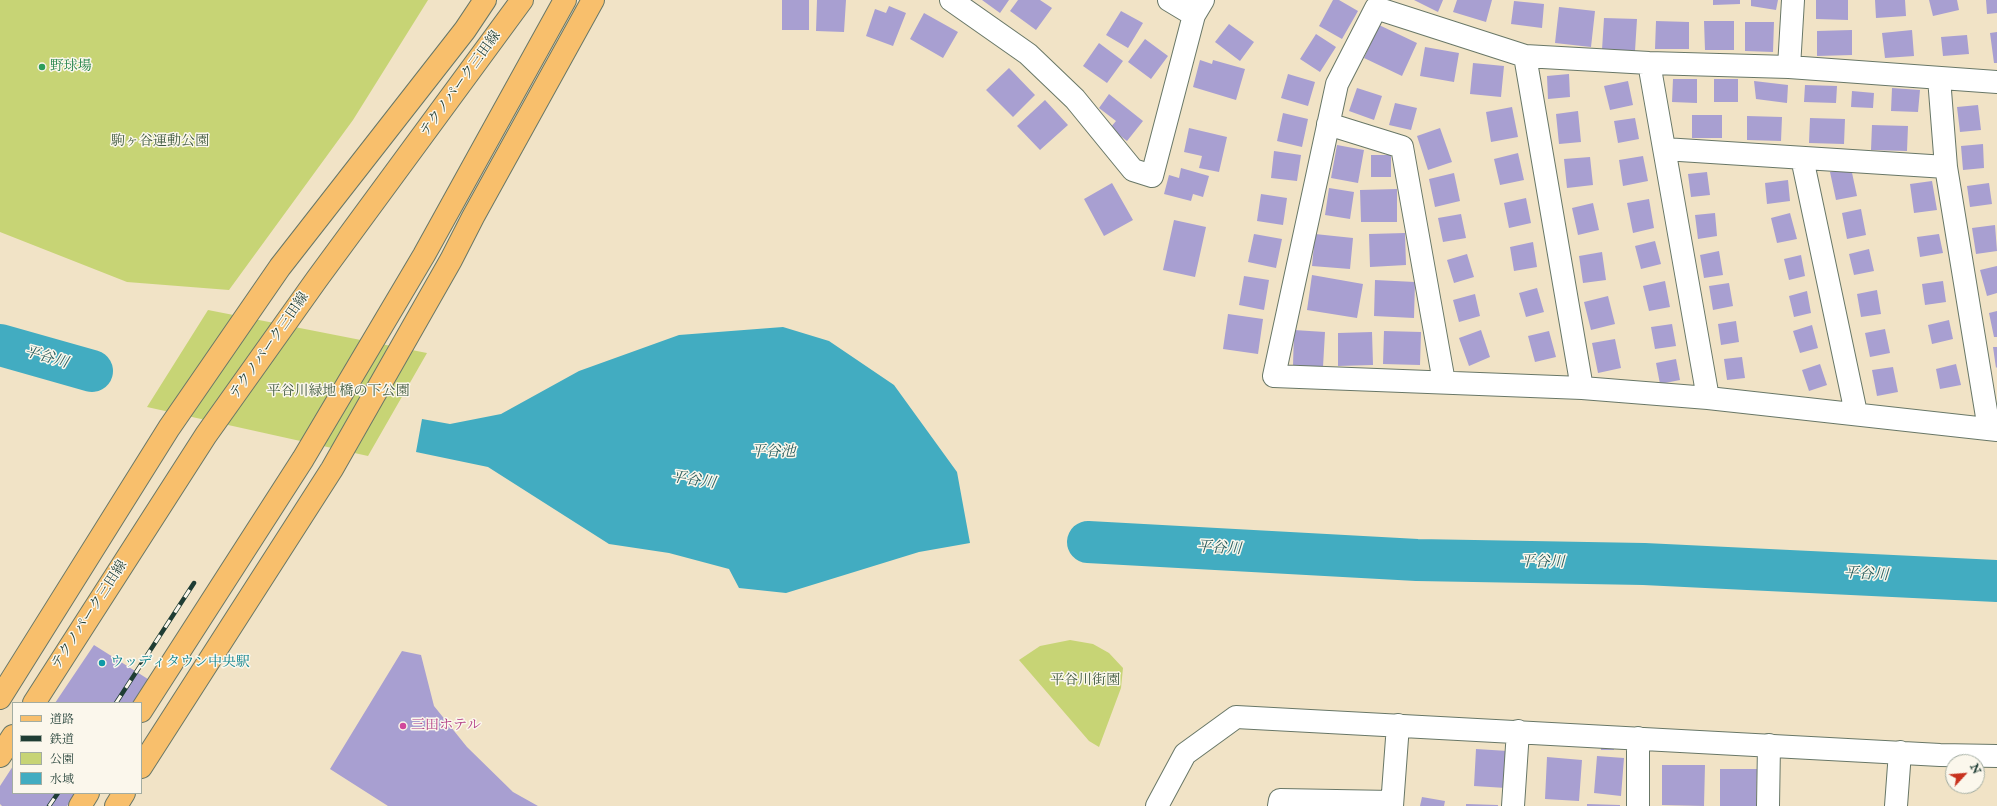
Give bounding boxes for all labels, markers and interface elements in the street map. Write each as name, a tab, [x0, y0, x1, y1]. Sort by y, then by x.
street label: テクノパーク三田線	[417, 28, 505, 140]
place label: 野球場	[50, 59, 92, 75]
marker: 野球場	[37, 62, 47, 72]
park label: 駒ヶ谷運動公園	[111, 134, 209, 150]
street label: テクノパーク三田線	[227, 290, 313, 402]
water label: 平谷川	[22, 343, 70, 373]
park label: 平谷川緑地 橋の下公園	[267, 384, 409, 400]
water label: 平谷池	[751, 444, 795, 462]
water label: 平谷川	[669, 469, 717, 493]
water label: 平谷川	[1196, 539, 1242, 559]
water label: 平谷川	[1519, 554, 1565, 572]
street label: テクノパーク三田線	[49, 558, 131, 672]
water label: 平谷川	[1843, 565, 1889, 585]
place label: ウッディタウン中央駅	[110, 655, 250, 671]
marker: ウッディタウン中央駅	[97, 658, 107, 668]
park label: 平谷川街園	[1050, 673, 1120, 689]
legend	[12, 702, 142, 794]
text: 道路	[50, 712, 74, 727]
place label: 三田ホテル	[411, 718, 481, 734]
marker: 三田ホテル	[398, 721, 408, 731]
text: 鉄道	[50, 732, 74, 747]
text: 公園	[50, 752, 74, 767]
north arrow	[1945, 754, 1985, 794]
text: N	[1967, 762, 1983, 776]
text: 水域	[50, 772, 74, 787]

